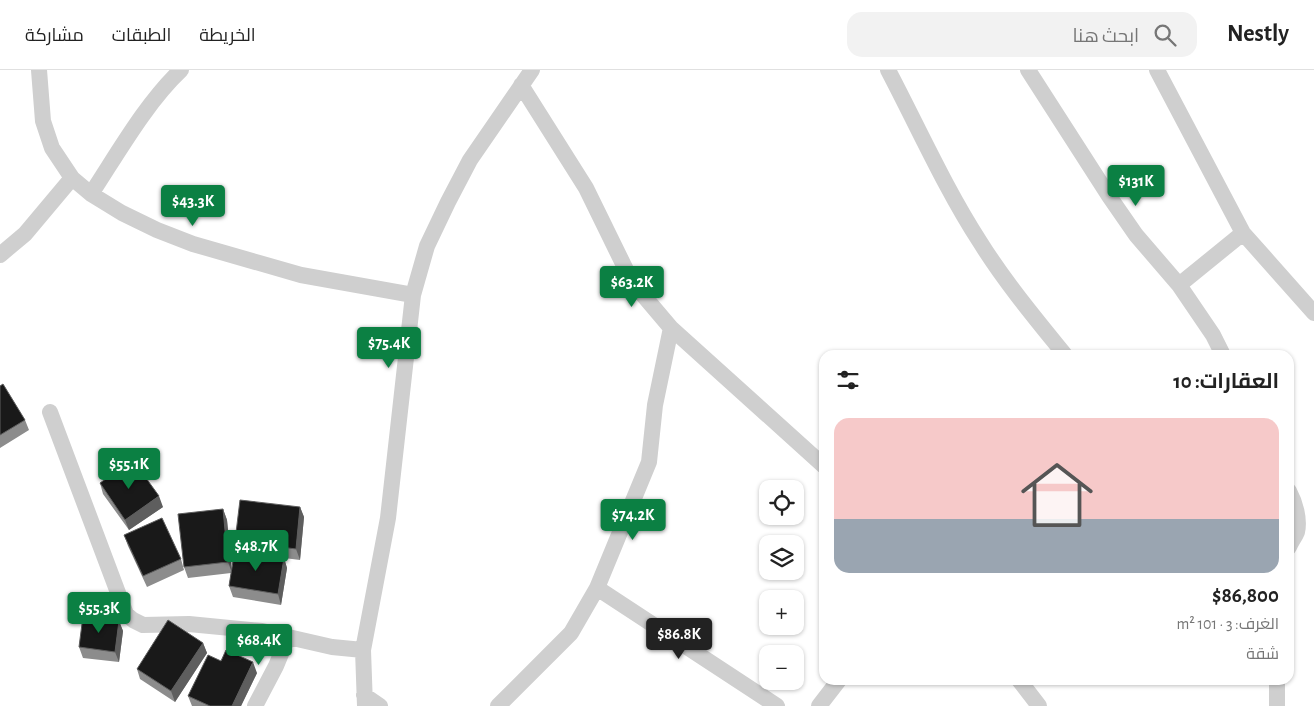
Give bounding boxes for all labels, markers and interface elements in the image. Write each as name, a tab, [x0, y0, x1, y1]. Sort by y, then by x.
search box	[847, 12, 1197, 57]
icon: search	[1151, 21, 1179, 49]
text: Nestly	[1227, 22, 1289, 46]
text: مشاركة	[25, 27, 84, 45]
text: الطبقات	[112, 27, 171, 45]
text: الخريطة	[199, 27, 256, 45]
text: ابحث هنا	[1072, 27, 1139, 46]
pin: $131K	[1101, 164, 1171, 207]
text: $131K	[1119, 173, 1153, 189]
pin: $43.3K	[152, 184, 234, 227]
text: $43.3K	[172, 193, 214, 209]
pin: $63.2K	[591, 266, 673, 308]
text: $63.2K	[611, 274, 653, 290]
pin: $75.4K	[348, 326, 430, 369]
text: $75.4K	[368, 335, 410, 351]
icon: filters	[834, 366, 862, 394]
text: العقارات: 10	[1173, 371, 1279, 392]
pin: $55.1K	[88, 448, 170, 490]
icon: home	[1012, 450, 1102, 540]
text: $55.1K	[109, 456, 149, 472]
map controls	[759, 480, 804, 690]
button: locate	[759, 480, 804, 525]
pin: $74.2K	[592, 498, 674, 541]
text: $74.2K	[612, 507, 654, 523]
pin: $48.7K	[215, 530, 297, 572]
button: layers	[759, 535, 804, 580]
text: $48.7K	[234, 538, 278, 554]
text: $86,800	[1212, 585, 1279, 606]
button: +	[759, 590, 804, 635]
pin: $55.3K	[58, 592, 140, 634]
text: $55.3K	[79, 600, 119, 616]
text: الغرف: 3 · 101 m²	[1176, 616, 1279, 632]
pin: $86.8K	[638, 618, 720, 660]
pin: $68.4K	[218, 624, 300, 666]
text: $86.8K	[657, 626, 701, 642]
text: $68.4K	[237, 632, 281, 648]
button: −	[759, 645, 804, 690]
text: شقة	[1246, 646, 1279, 662]

